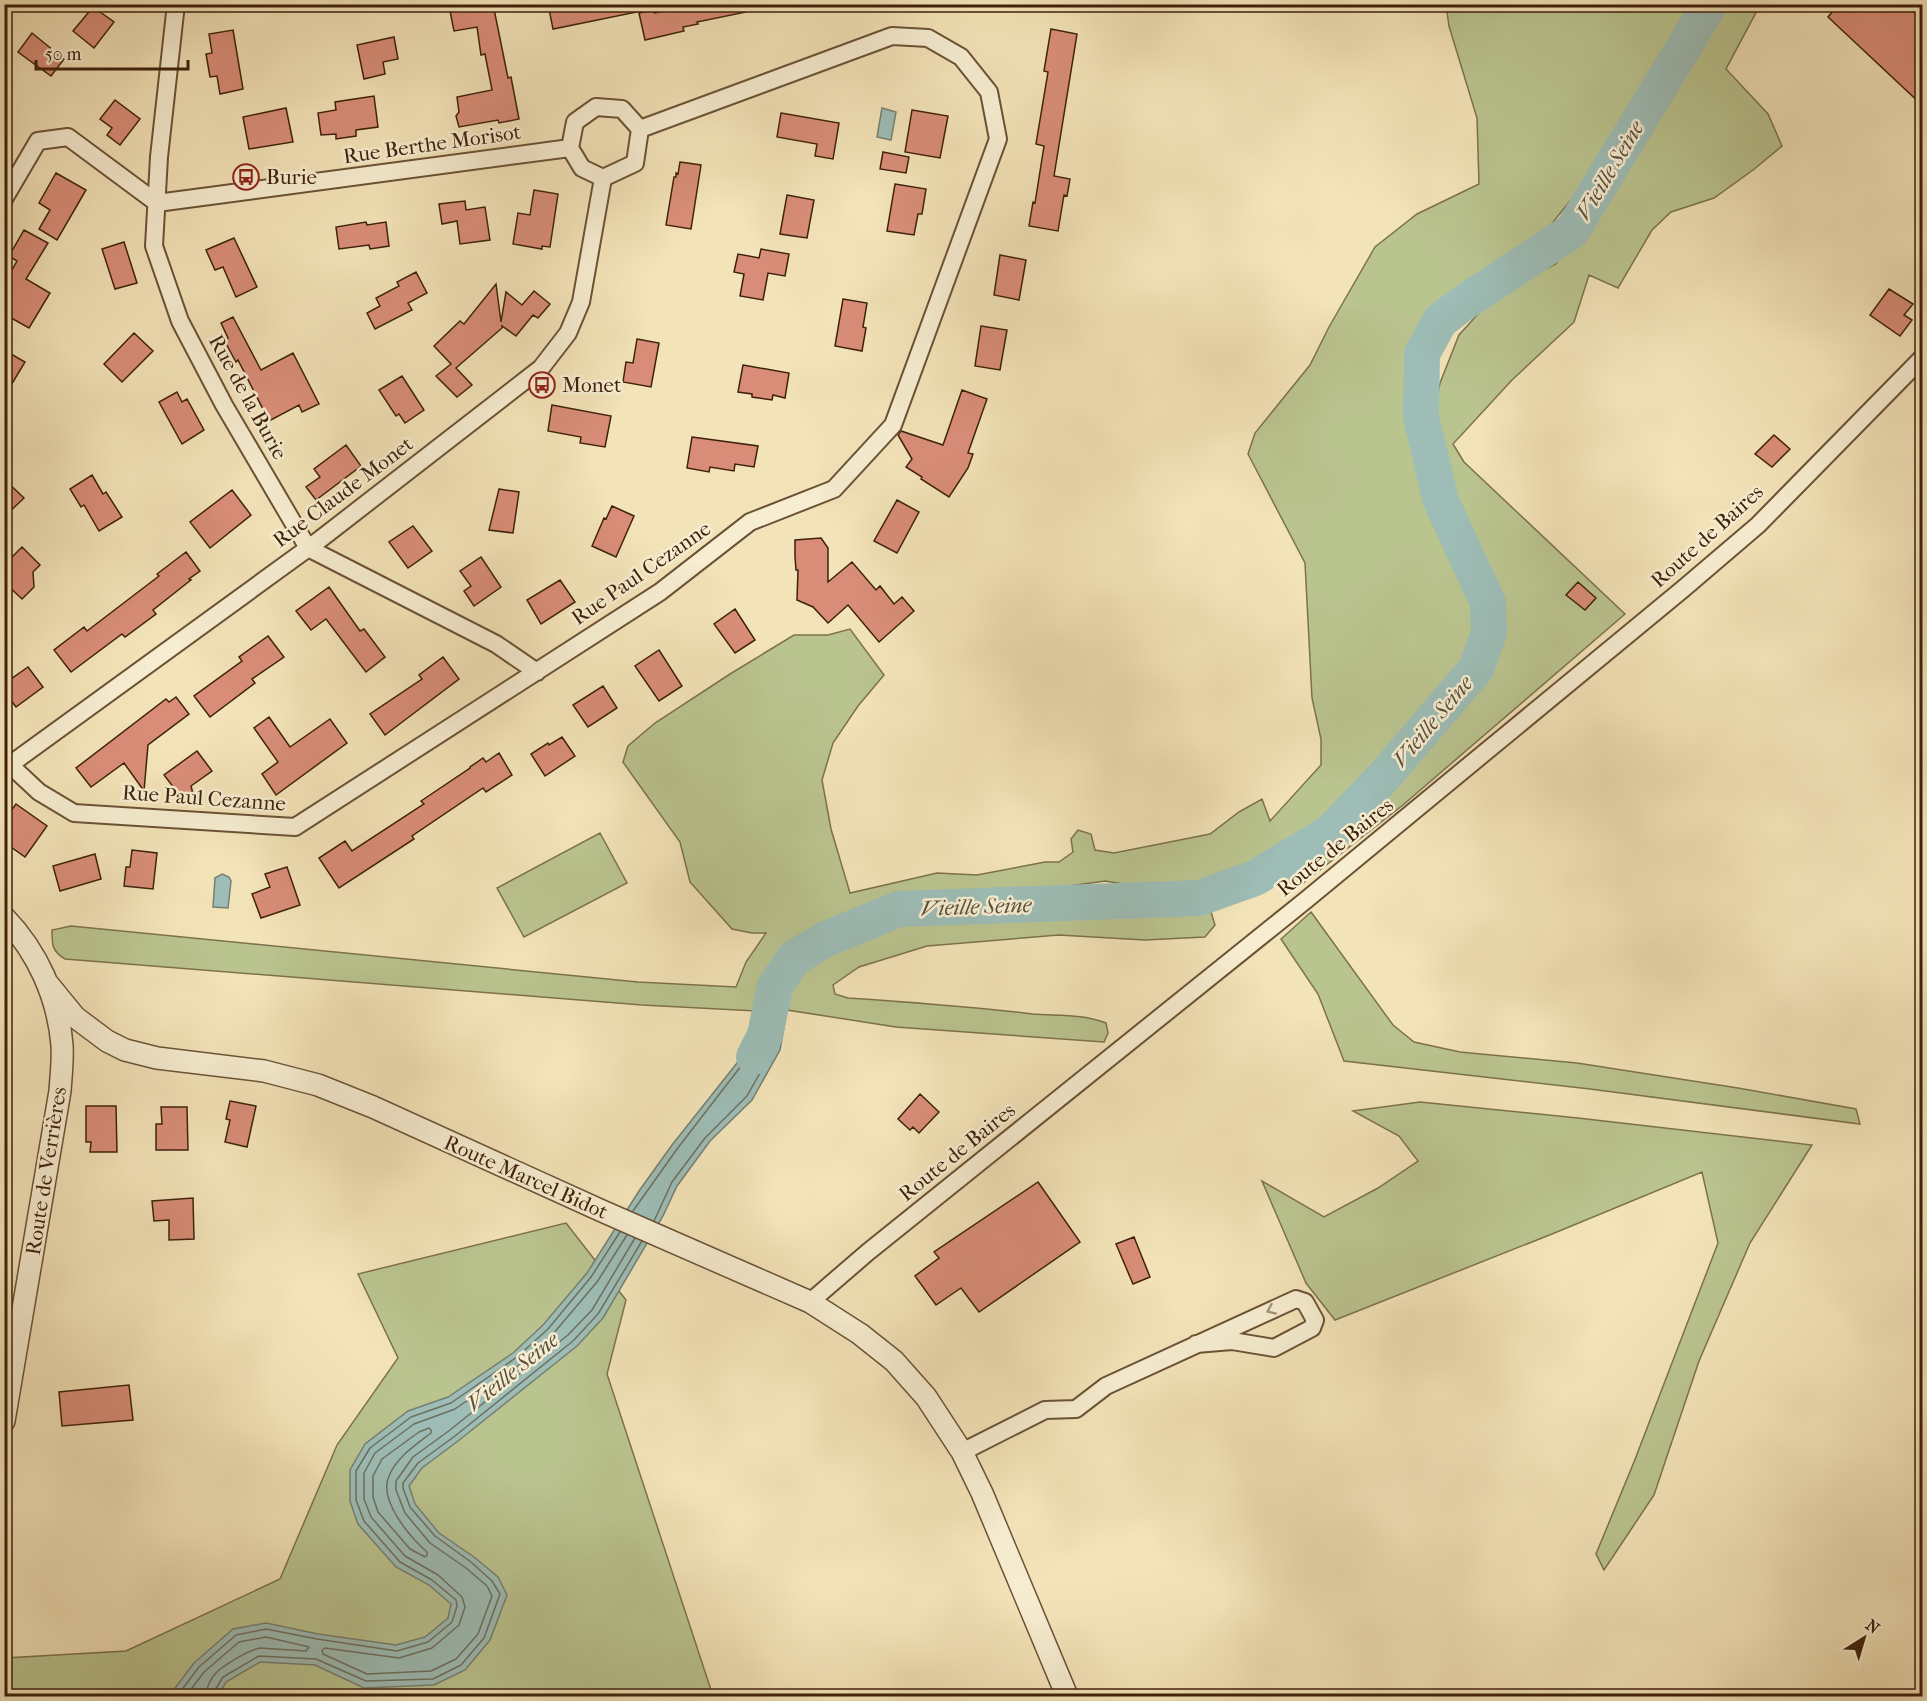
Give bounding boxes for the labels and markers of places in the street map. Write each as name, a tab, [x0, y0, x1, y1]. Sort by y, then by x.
bus stop icon: Burie	[231, 162, 261, 192]
place label: Burie	[266, 165, 317, 189]
bus stop icon: Monet	[527, 370, 557, 400]
place label: Monet	[562, 373, 622, 397]

